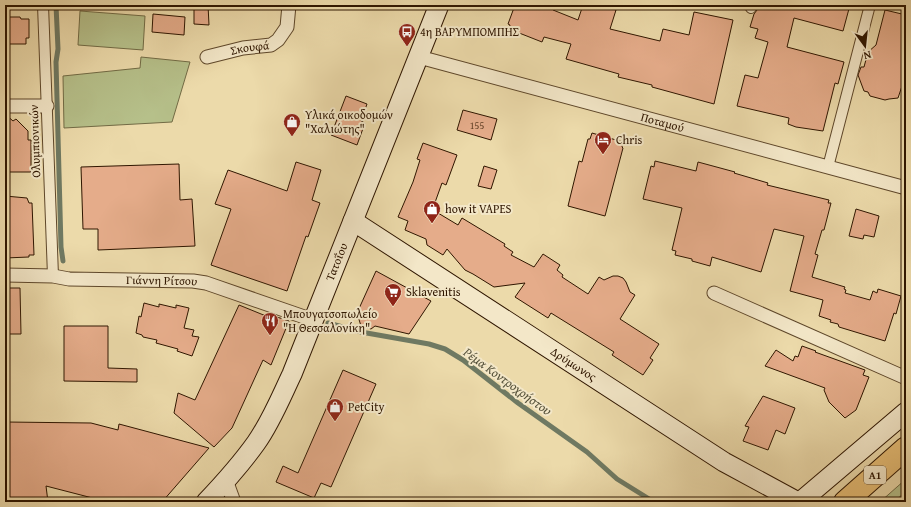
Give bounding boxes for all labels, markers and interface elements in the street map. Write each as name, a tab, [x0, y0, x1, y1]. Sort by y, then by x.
bus stop icon: 4η ΒΑΡΥΜΠΟΜΠΗΣ	[397, 22, 417, 47]
place label: 4η ΒΑΡΥΜΠΟΜΠΗΣ	[420, 23, 519, 40]
north arrow	[845, 26, 885, 66]
street label: Σκουφά	[228, 36, 271, 59]
text: N	[861, 47, 873, 65]
street label: Ολυμπιονικών	[25, 104, 44, 178]
place label: Υλικά οικοδομών "Χαλιώτης"	[304, 106, 393, 137]
street label: Ποταμού	[639, 108, 686, 136]
shop icon: Υλικά οικοδομών "Χαλιώτης"	[282, 112, 302, 137]
house number: 155	[470, 118, 484, 133]
hotel icon: Chris	[593, 130, 613, 155]
place label: Chris	[616, 131, 643, 148]
shop icon: how it VAPES	[422, 199, 442, 224]
place label: how it VAPES	[445, 200, 512, 217]
street label: Τατοΐου	[321, 240, 351, 283]
street label: Γιάννη Ρίτσου	[126, 271, 199, 290]
supermarket icon: Sklavenitis	[383, 282, 403, 307]
place label: Sklavenitis	[406, 283, 461, 300]
place label: Μπουγατσοπωλείο "Η Θεσσαλονίκη"	[283, 305, 377, 336]
restaurant icon: Μπουγατσοπωλείο "Η Θεσσαλονίκη"	[260, 311, 280, 336]
water label: Ρέμα Κοντροχρήστου	[459, 342, 556, 420]
street label: Δρύμωνος	[548, 343, 600, 385]
shop icon: PetCity	[325, 397, 345, 422]
place label: PetCity	[348, 398, 384, 415]
road number: Α1	[864, 466, 886, 484]

